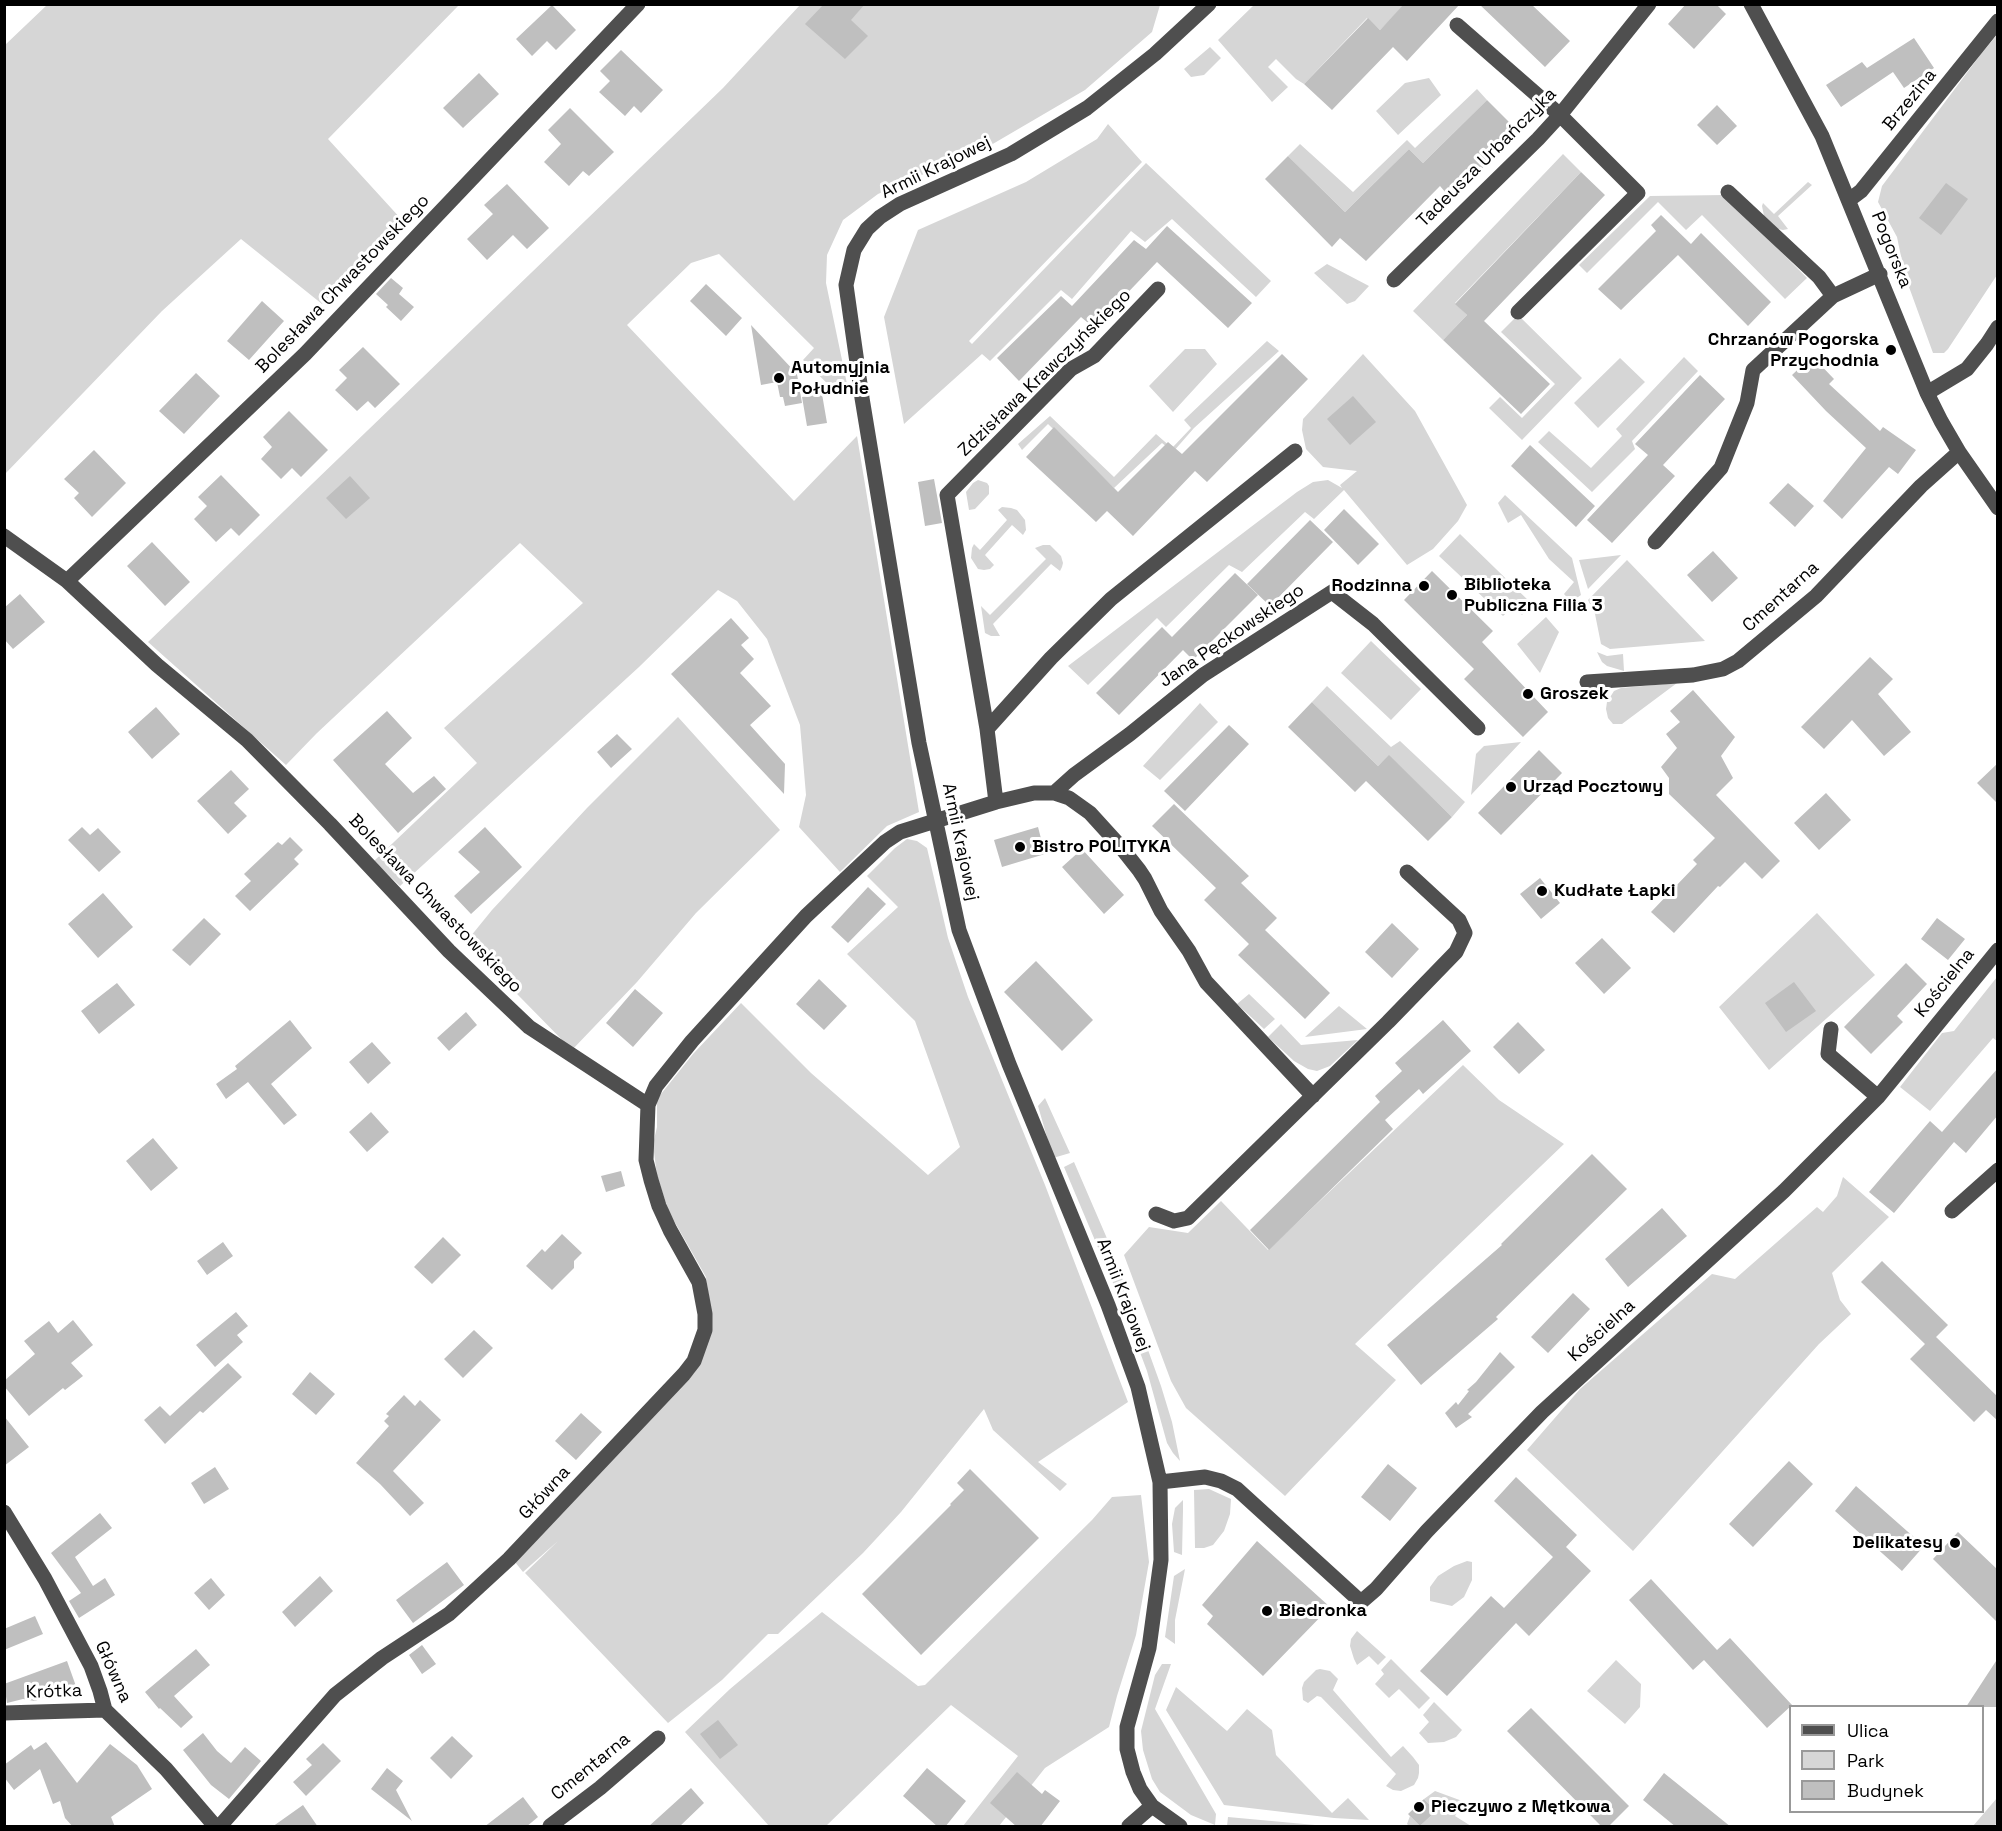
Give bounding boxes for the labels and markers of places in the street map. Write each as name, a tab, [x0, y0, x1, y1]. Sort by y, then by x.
place label: Chrzanów Pogorska Przychodnia	[1708, 329, 1879, 372]
marker: Chrzanów Pogorska Przychodnia	[1884, 343, 1898, 357]
place label: Automyjnia Południe	[791, 357, 890, 400]
marker: Automyjnia Południe	[772, 371, 786, 385]
place label: Biblioteka Publiczna Filia 3	[1464, 574, 1603, 616]
place label: Rodzinna	[1331, 575, 1412, 597]
marker: Rodzinna	[1417, 579, 1431, 593]
marker: Biblioteka Publiczna Filia 3	[1445, 588, 1459, 602]
place label: Groszek	[1540, 683, 1609, 705]
marker: Groszek	[1521, 687, 1535, 701]
place label: Urząd Pocztowy	[1523, 776, 1663, 798]
marker: Urząd Pocztowy	[1504, 780, 1518, 794]
place label: Bistro POLITYKA	[1032, 836, 1171, 858]
marker: Bistro POLITYKA	[1013, 840, 1027, 854]
place label: Kudłate Łapki	[1554, 880, 1676, 902]
marker: Kudłate Łapki	[1535, 884, 1549, 898]
place label: Delikatesy	[1853, 1532, 1943, 1554]
marker: Delikatesy	[1948, 1536, 1962, 1550]
place label: Biedronka	[1279, 1600, 1367, 1622]
marker: Biedronka	[1260, 1604, 1274, 1618]
place label: Pieczywo z Mętkowa	[1431, 1796, 1611, 1818]
marker: Pieczywo z Mętkowa	[1412, 1800, 1426, 1814]

